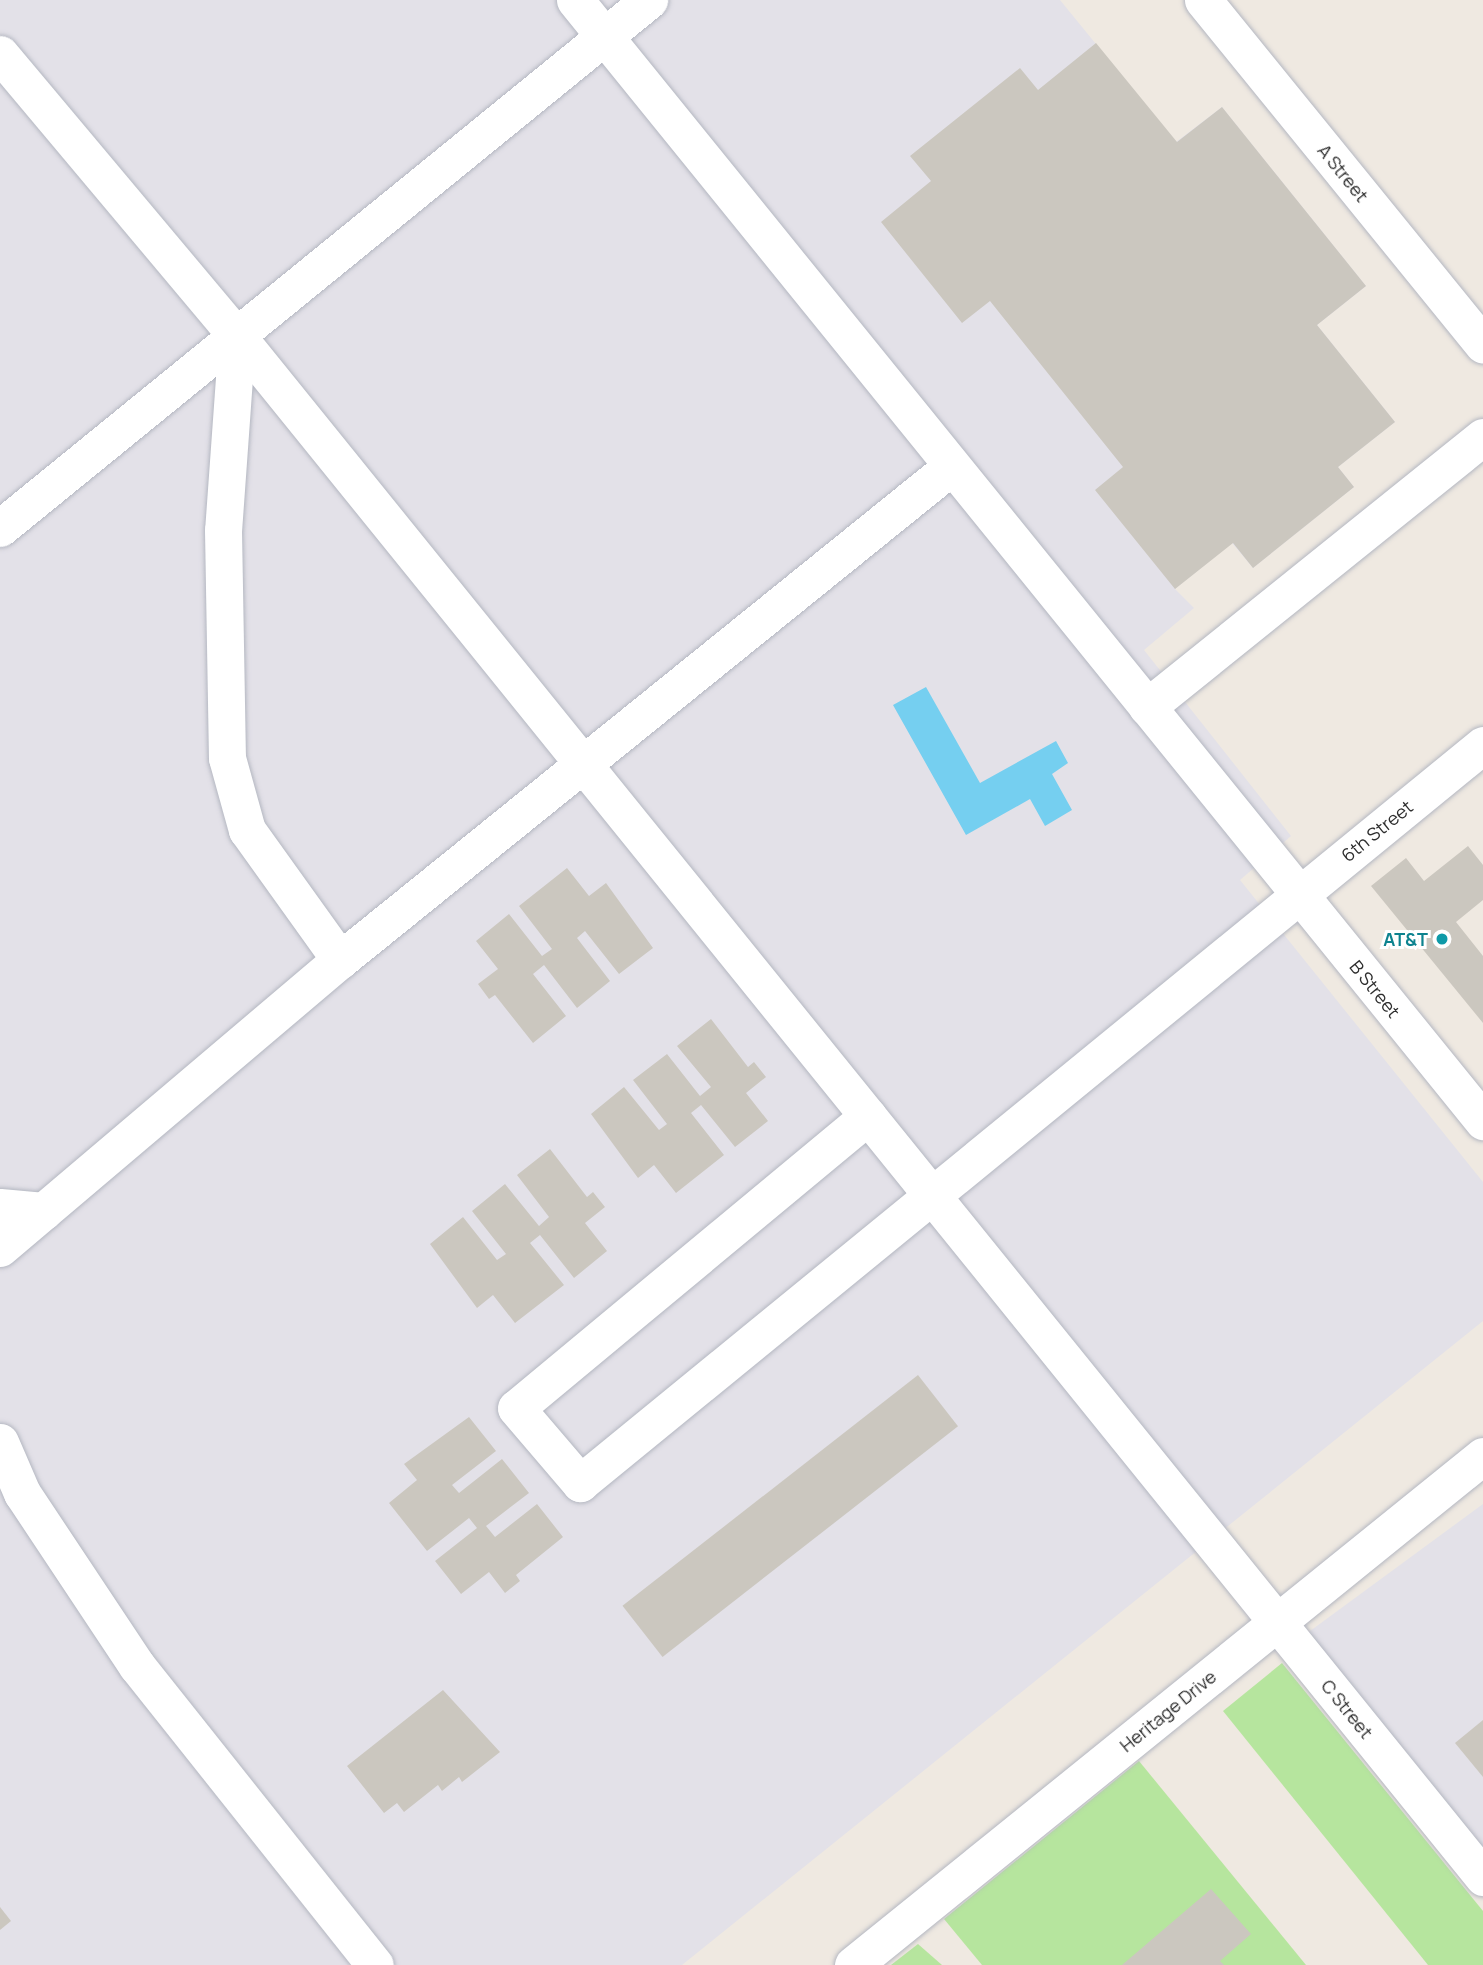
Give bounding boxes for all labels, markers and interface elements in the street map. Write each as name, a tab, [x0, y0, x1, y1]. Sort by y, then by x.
street label: A Street	[1313, 140, 1373, 206]
street label: 6th Street	[1337, 796, 1417, 866]
place label: AT&T	[1383, 928, 1428, 950]
marker: AT&T	[1434, 931, 1450, 947]
street label: B Street	[1345, 956, 1405, 1022]
street label: Heritage Drive	[1116, 1666, 1220, 1756]
street label: C Street	[1317, 1675, 1377, 1743]

